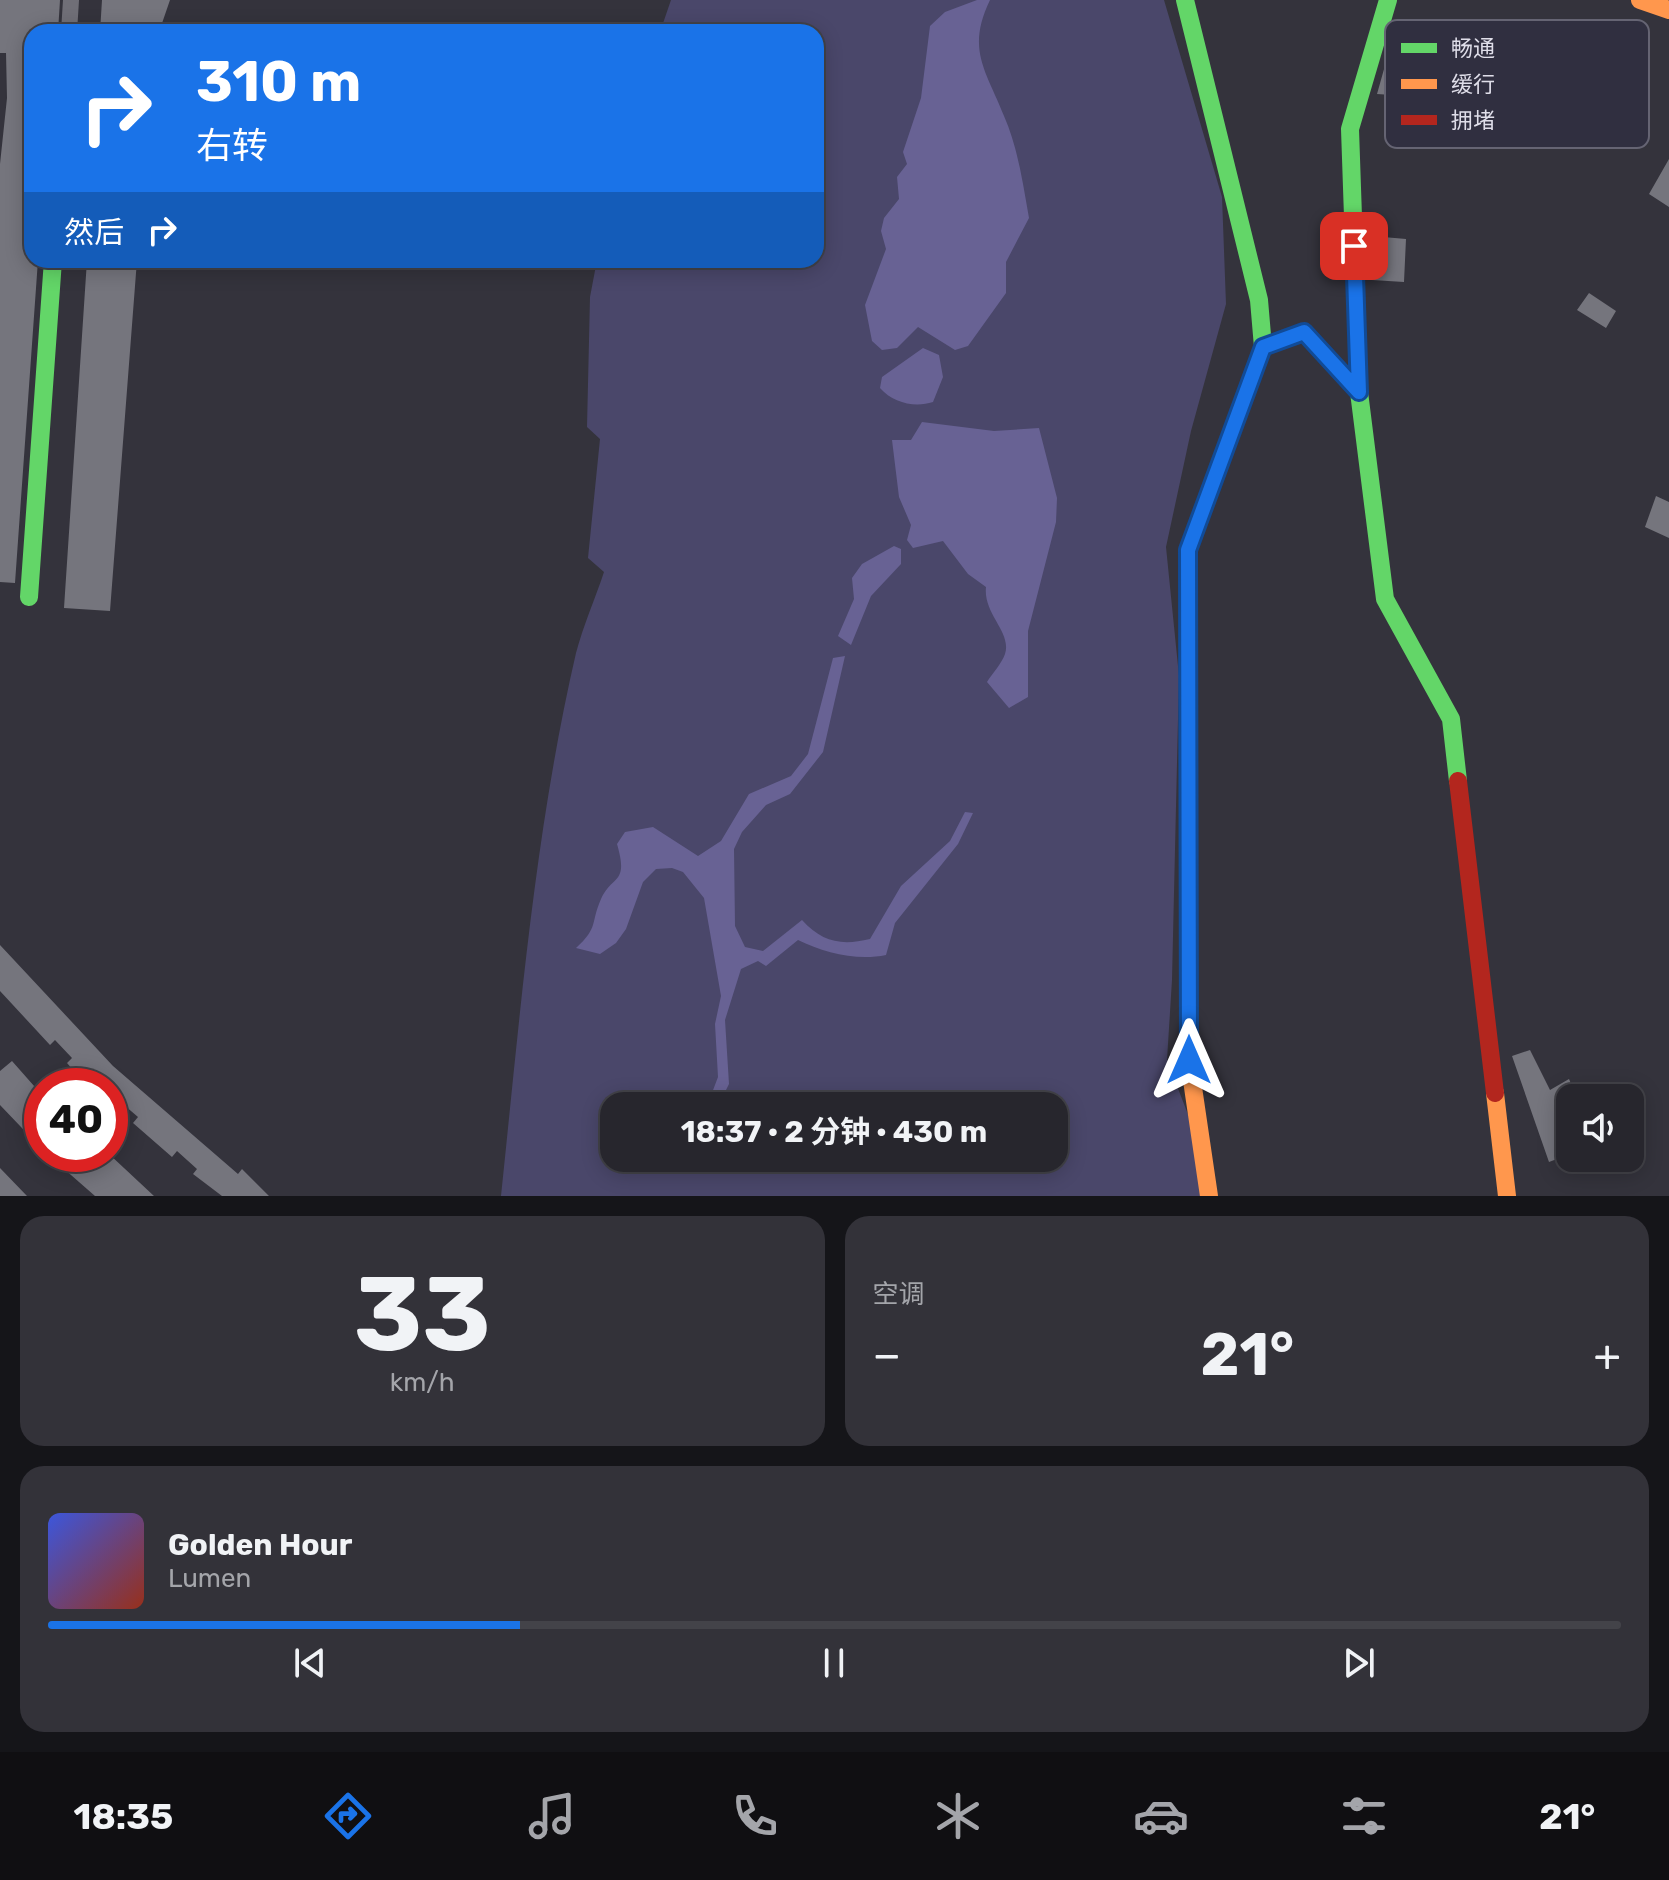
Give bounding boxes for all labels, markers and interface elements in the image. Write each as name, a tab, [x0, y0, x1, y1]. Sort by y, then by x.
legend	[1385, 20, 1649, 148]
text: 畅通	[1451, 35, 1495, 62]
text: 310 m	[196, 49, 361, 115]
icon: right	[64, 56, 168, 160]
text: 缓行	[1451, 71, 1495, 98]
text: 拥堵	[1451, 107, 1495, 134]
text: 右转	[196, 124, 268, 167]
icon: right	[140, 208, 184, 252]
pin	[1320, 212, 1388, 280]
text: 然后	[64, 215, 124, 251]
icon: arrive	[1332, 224, 1376, 268]
position arrow	[1147, 1018, 1231, 1102]
speed limit sign: 40	[24, 1068, 128, 1172]
map controls	[1556, 1084, 1644, 1172]
button: sound	[1556, 1084, 1644, 1172]
text: 18:37 · 2 分钟 · 430 m	[681, 1114, 987, 1150]
text: 33	[354, 1253, 491, 1376]
text: 空调	[873, 1279, 925, 1310]
text: 21°	[1201, 1319, 1294, 1390]
text: −	[873, 1329, 901, 1381]
text: +	[1594, 1329, 1621, 1381]
text: km/h	[390, 1367, 455, 1398]
text: Golden Hour	[168, 1527, 352, 1563]
text: Lumen	[168, 1563, 251, 1594]
icon: previous	[288, 1641, 332, 1685]
icon: pause	[812, 1641, 856, 1685]
icon: next	[1337, 1641, 1381, 1685]
icon: directions	[320, 1788, 376, 1844]
icon: music	[524, 1788, 580, 1844]
icon: phone	[727, 1788, 783, 1844]
icon: climate	[930, 1788, 986, 1844]
icon: car	[1133, 1788, 1189, 1844]
icon: filters	[1336, 1788, 1392, 1844]
text: 18:35	[74, 1795, 173, 1838]
text: 21°	[1539, 1795, 1595, 1838]

